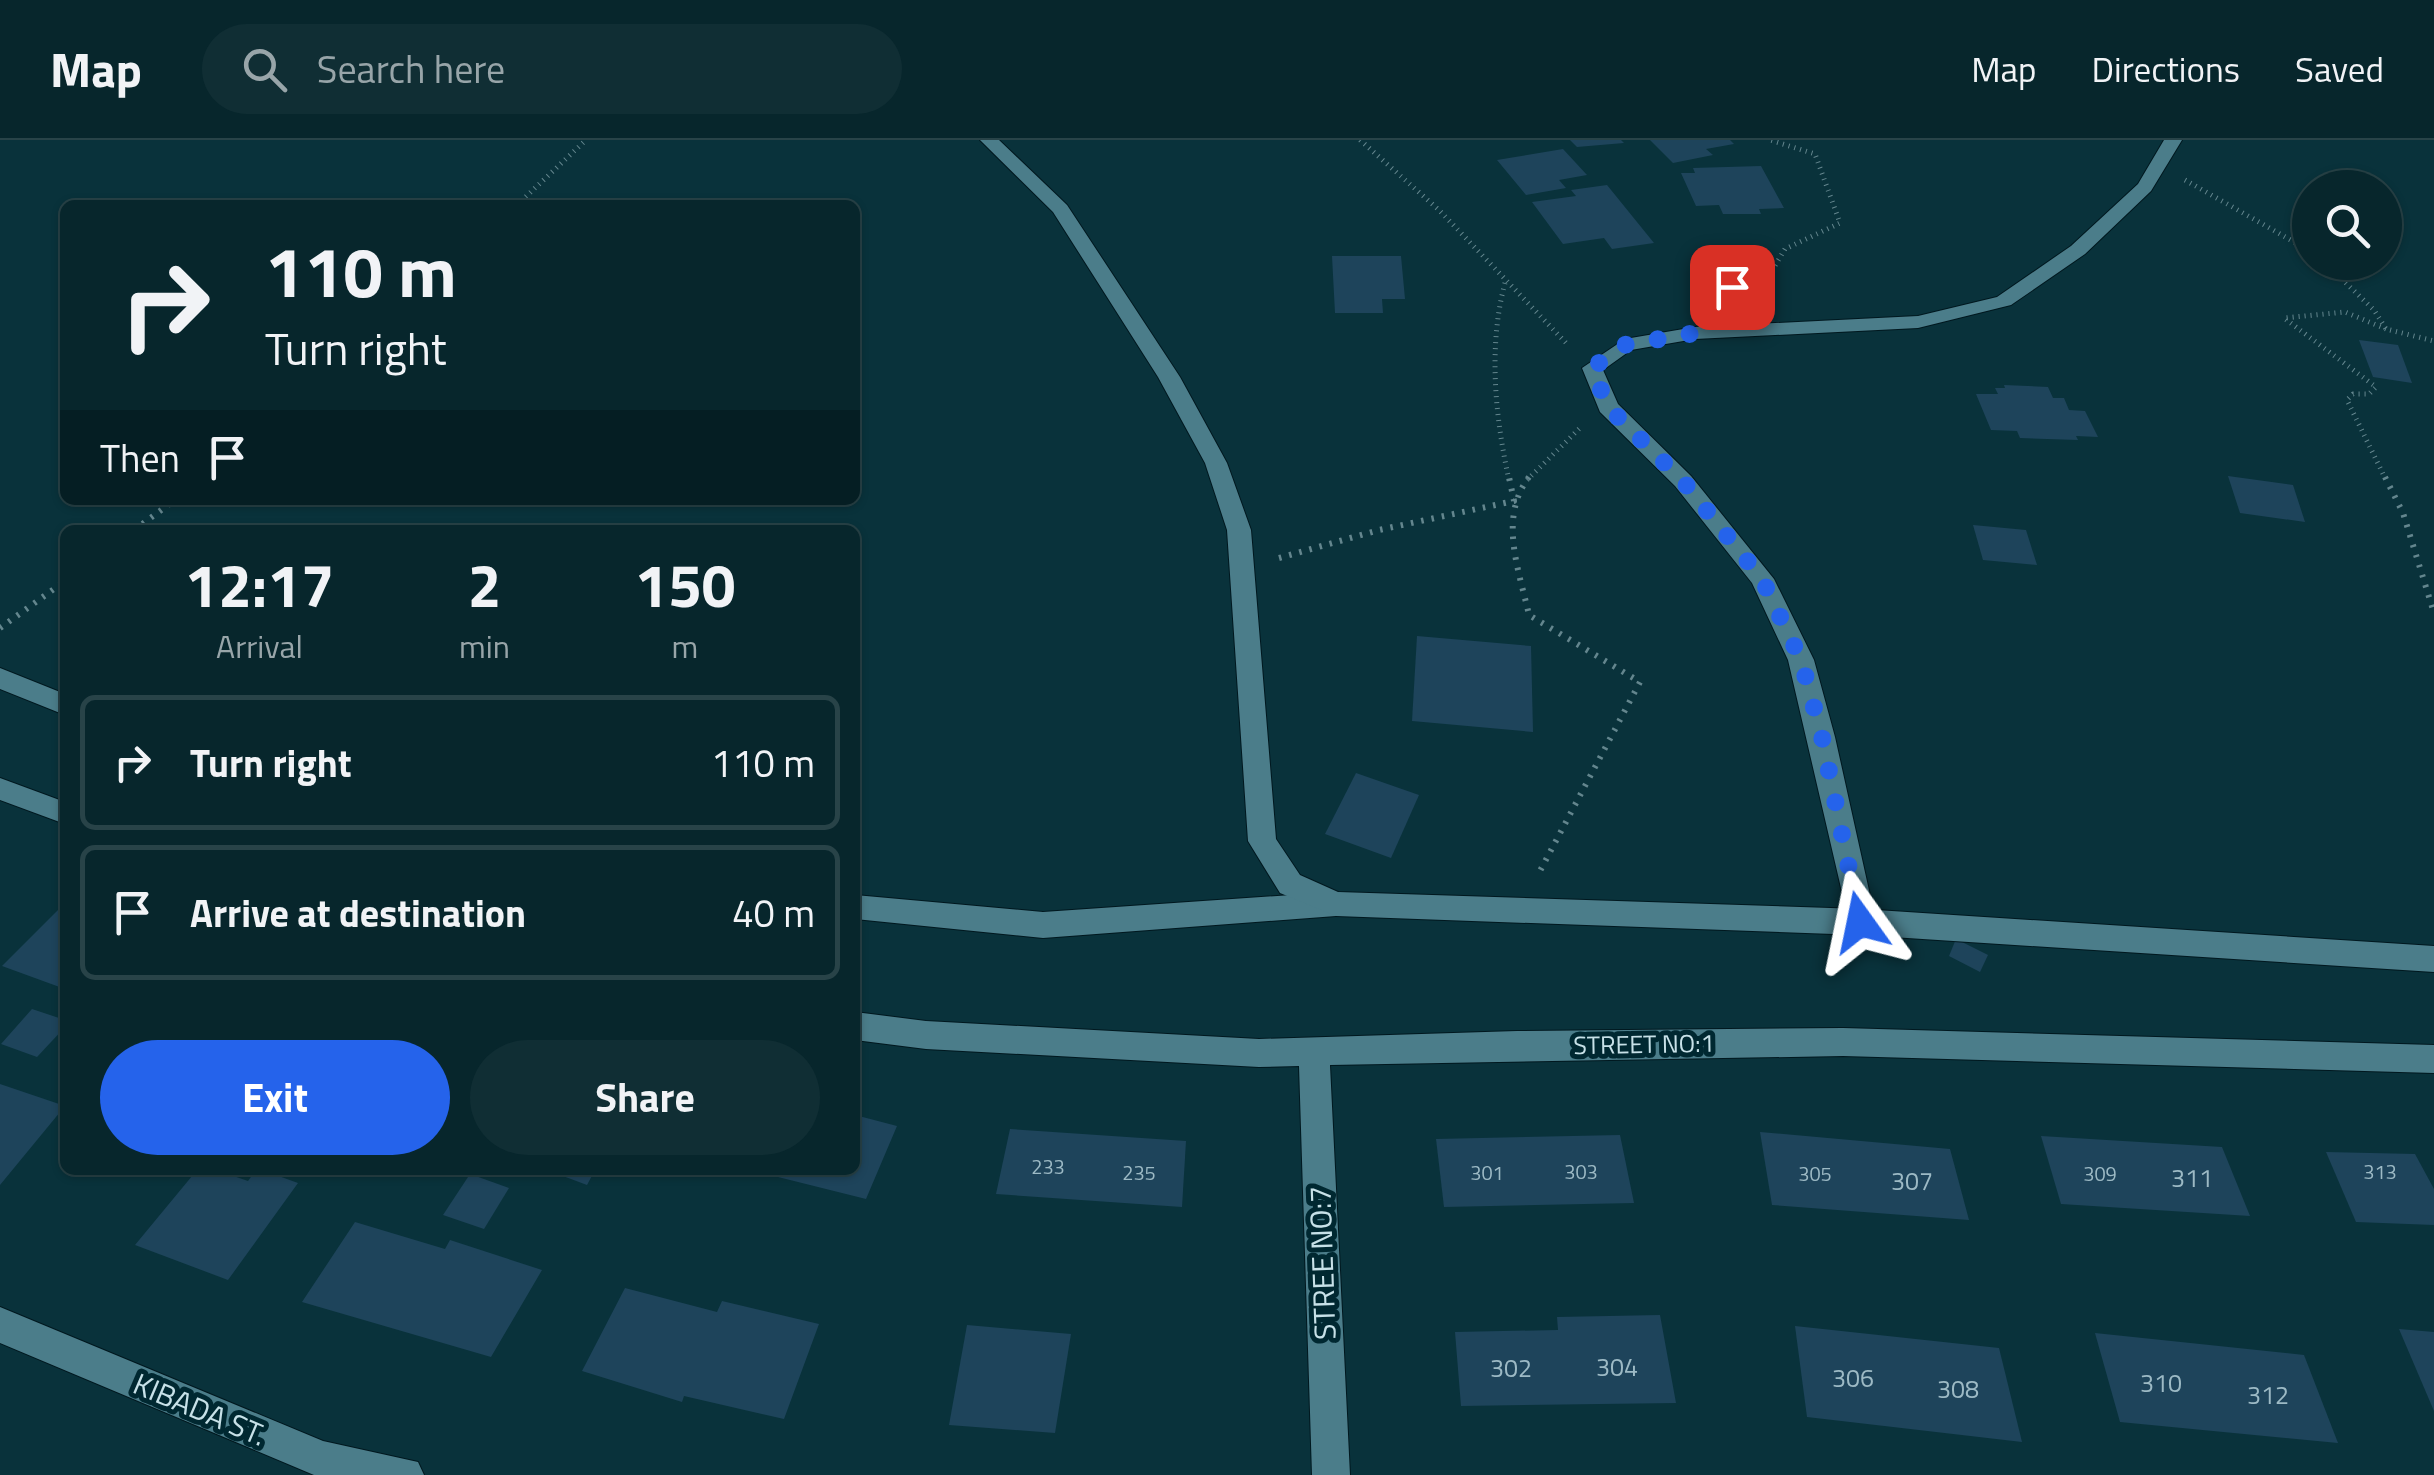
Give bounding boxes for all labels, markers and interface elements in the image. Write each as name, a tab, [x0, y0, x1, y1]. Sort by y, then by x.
search box	[202, 24, 902, 114]
text: Map	[50, 33, 142, 106]
text: Search here	[317, 40, 505, 98]
icon: search	[237, 42, 292, 97]
text: Map	[1971, 42, 2037, 96]
text: Directions	[2092, 42, 2240, 96]
text: Saved	[2295, 42, 2384, 96]
map controls	[2292, 170, 2402, 280]
button: search	[2292, 170, 2402, 280]
text: 110 m	[265, 218, 457, 324]
icon: right	[100, 240, 230, 370]
pin	[1690, 245, 1775, 330]
icon: arrive	[1705, 260, 1760, 315]
text: Turn right	[265, 314, 447, 382]
text: Then	[100, 429, 180, 487]
icon: arrive	[200, 430, 255, 485]
text: 12:17	[185, 539, 334, 630]
text: 2	[468, 539, 501, 630]
text: 150	[635, 539, 735, 630]
text: Arrival	[216, 622, 303, 670]
text: min	[459, 622, 510, 670]
text: m	[672, 622, 698, 670]
text: Turn right	[190, 734, 352, 792]
text: 110 m	[711, 734, 815, 792]
icon: right	[105, 735, 160, 790]
position arrow	[1808, 870, 1912, 974]
text: Arrive at destination	[190, 884, 526, 942]
text: 40 m	[732, 884, 815, 942]
icon: arrive	[105, 885, 160, 940]
street label: STREET NO:1	[1573, 1024, 1715, 1064]
button: Exit	[100, 1040, 450, 1155]
button: Share	[470, 1040, 820, 1155]
house number: 233	[1031, 1151, 1065, 1182]
house number: 303	[1564, 1156, 1598, 1187]
house number: 313	[2363, 1156, 2397, 1187]
house number: 235	[1122, 1157, 1156, 1188]
house number: 301	[1470, 1157, 1504, 1188]
house number: 305	[1798, 1158, 1832, 1189]
house number: 309	[2083, 1158, 2117, 1189]
house number: 311	[2171, 1159, 2213, 1197]
house number: 307	[1891, 1162, 1933, 1200]
street label: STREE NO:7	[1296, 1185, 1348, 1341]
house number: 304	[1596, 1348, 1638, 1386]
house number: 302	[1490, 1349, 1532, 1387]
house number: 306	[1832, 1359, 1874, 1397]
street label: KIBADA ST.	[126, 1360, 274, 1458]
house number: 310	[2140, 1364, 2182, 1402]
house number: 308	[1937, 1370, 1979, 1408]
house number: 312	[2247, 1376, 2289, 1414]

